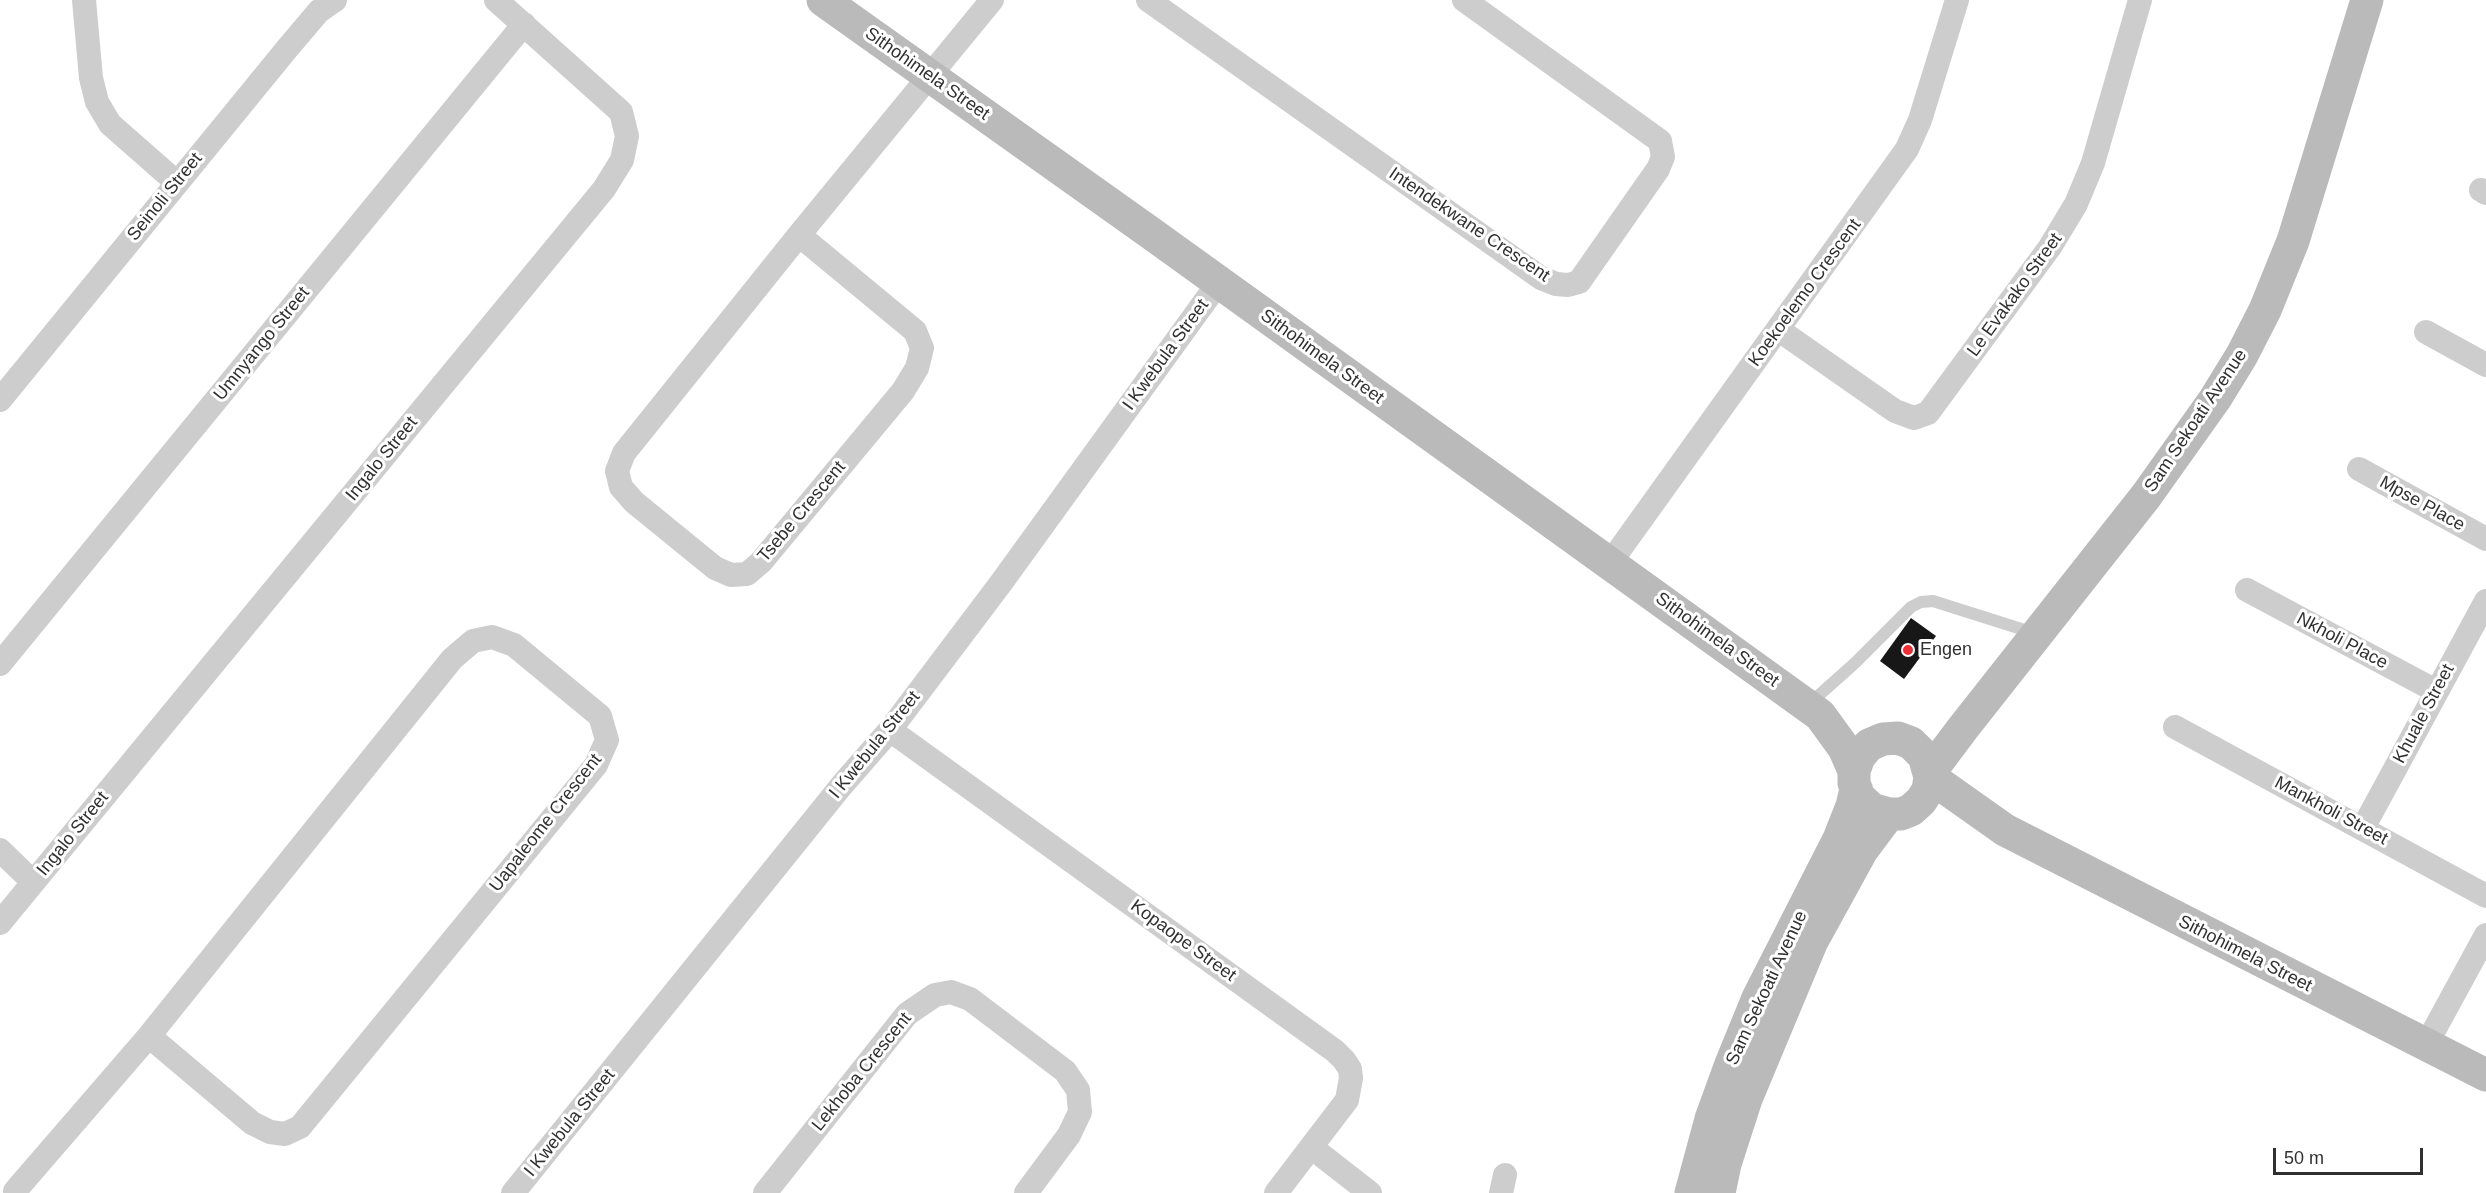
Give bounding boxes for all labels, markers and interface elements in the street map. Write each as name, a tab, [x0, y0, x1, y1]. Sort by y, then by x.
street label: Sithohimela Street	[861, 23, 993, 125]
street label: Seinoli Street	[123, 149, 207, 245]
street label: Intendekwane Crescent	[1385, 163, 1553, 287]
street label: Koekoelemo Crescent	[1744, 215, 1866, 371]
street label: Le Evakako Street	[1963, 229, 2067, 361]
street label: Umnyango Street	[210, 283, 314, 405]
street label: I Kwebula Street	[1118, 295, 1214, 415]
street label: Sithohimela Street	[1256, 305, 1388, 409]
street label: Sam Sekoati Avenue	[2140, 345, 2252, 497]
street label: Ingalo Street	[341, 413, 423, 505]
street label: Tsebe Crescent	[754, 457, 850, 567]
street label: Mpse Place	[2376, 472, 2468, 536]
street label: Sithohimela Street	[1651, 588, 1783, 692]
street label: Nkholi Place	[2293, 608, 2391, 674]
place label: Engen	[1920, 639, 1972, 661]
marker: Engen	[1901, 643, 1915, 657]
street label: Khuale Street	[2389, 661, 2459, 767]
street label: I Kwebula Street	[825, 687, 925, 803]
street label: Uapaleome Crescent	[485, 750, 607, 896]
street label: Mankholi Street	[2271, 772, 2391, 850]
street label: Ingalo Street	[32, 788, 114, 880]
street label: Kopaope Street	[1126, 895, 1240, 987]
street label: Sam Sekoati Avenue	[1722, 907, 1812, 1069]
street label: Sithohimela Street	[2175, 911, 2315, 997]
street label: Lekhoba Crescent	[808, 1008, 916, 1136]
street label: I Kwebula Street	[520, 1065, 620, 1181]
scale bar	[2276, 1136, 2426, 1174]
text: 50 m	[2284, 1148, 2324, 1168]

